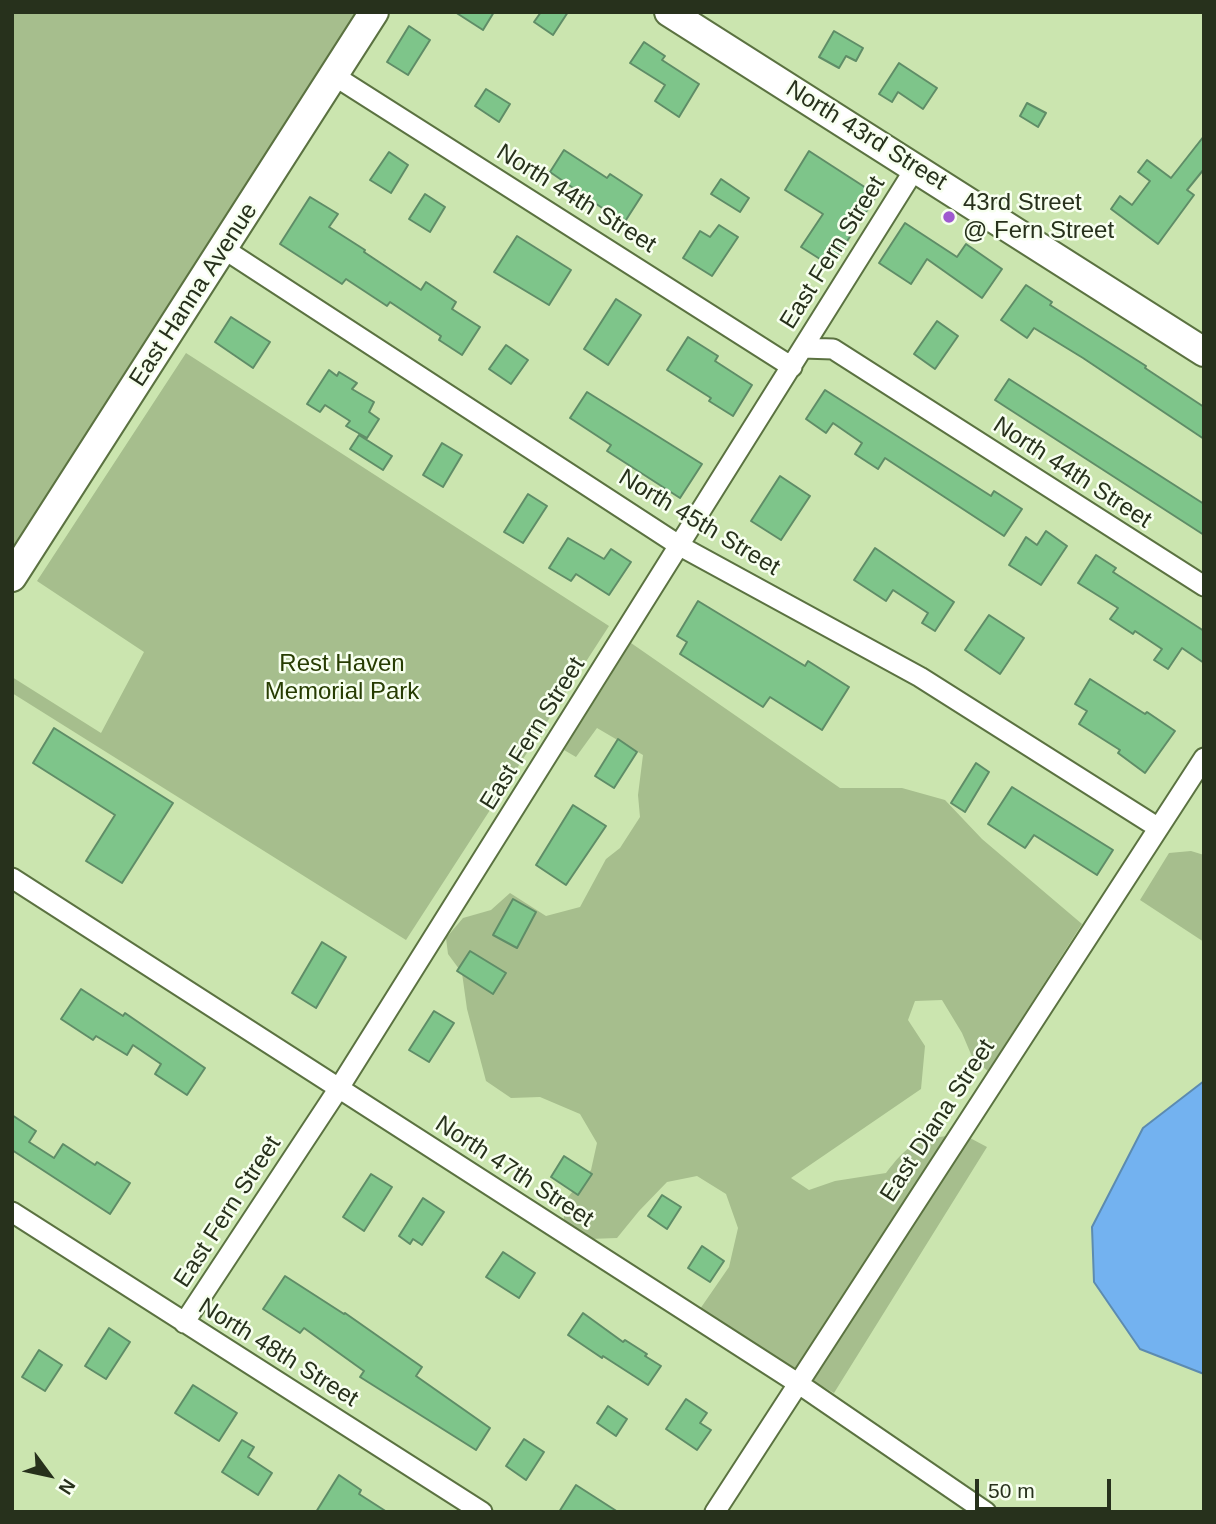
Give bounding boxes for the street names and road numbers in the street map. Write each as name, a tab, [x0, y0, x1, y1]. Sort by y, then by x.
street label: North 43rd Street	[780, 75, 952, 197]
street label: North 44th Street	[491, 138, 661, 260]
street label: East Fern Street	[774, 171, 892, 335]
street label: East Hanna Avenue	[124, 198, 264, 392]
street label: North 44th Street	[988, 411, 1156, 535]
street label: North 45th Street	[613, 464, 785, 582]
street label: East Fern Street	[474, 652, 592, 816]
street label: East Diana Street	[875, 1034, 1001, 1208]
street label: North 47th Street	[430, 1110, 598, 1234]
street label: East Fern Street	[168, 1131, 288, 1293]
street label: North 48th Street	[193, 1292, 363, 1414]

